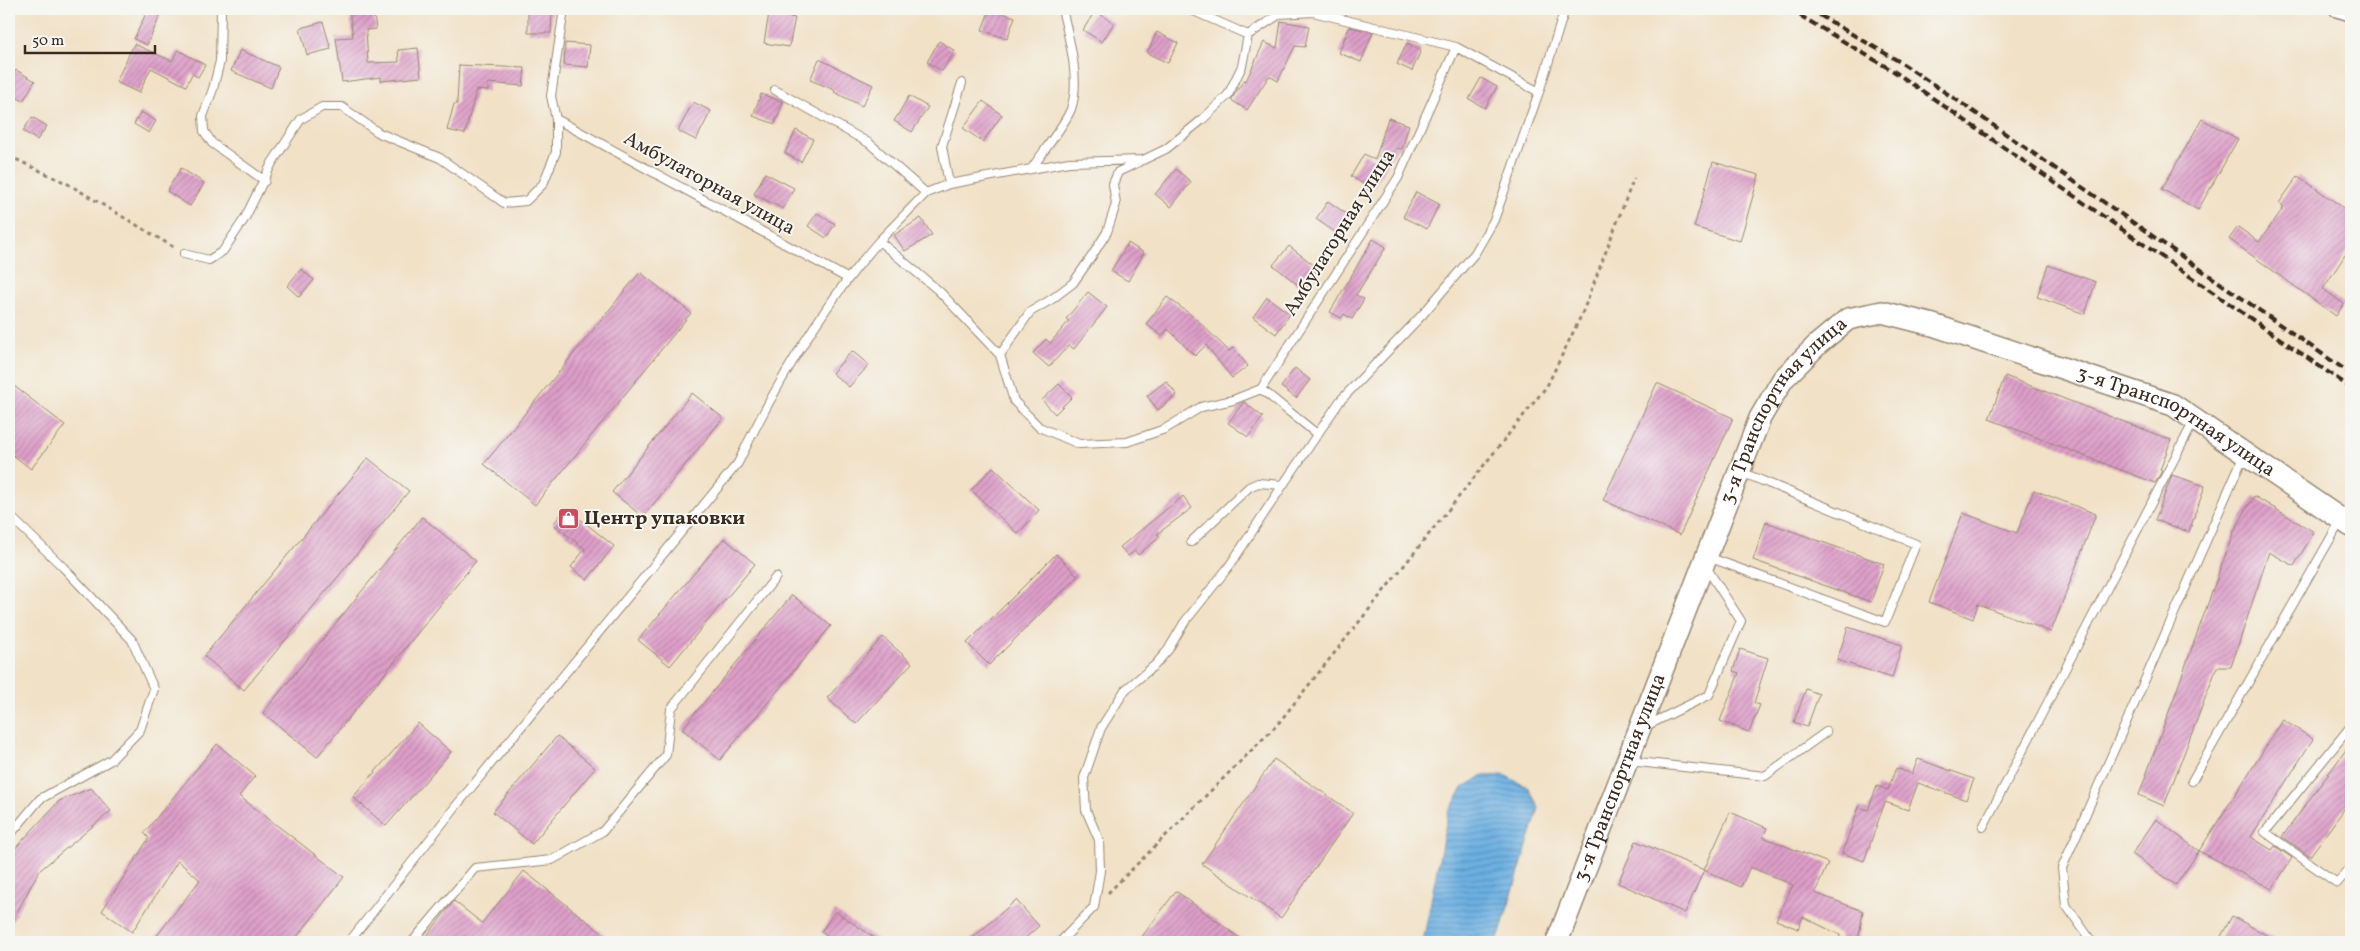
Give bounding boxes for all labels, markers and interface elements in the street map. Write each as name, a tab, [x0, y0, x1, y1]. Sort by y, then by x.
scale bar	[25, 22, 155, 54]
text: 50 m	[32, 31, 64, 52]
street label: Амбулаторная улица	[618, 125, 800, 243]
street label: Амбулаторная улица	[1277, 144, 1403, 322]
street label: 3-я Транспортная улица	[1714, 311, 1854, 508]
street label: 3-я Транспортная улица	[2073, 360, 2281, 484]
place label: Центр упаковки	[584, 505, 745, 533]
shop icon: Центр упаковки	[556, 507, 580, 531]
street label: 3-я Транспортная улица	[1568, 670, 1674, 886]

